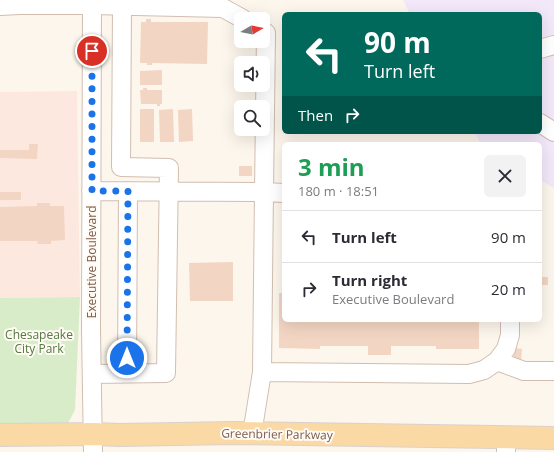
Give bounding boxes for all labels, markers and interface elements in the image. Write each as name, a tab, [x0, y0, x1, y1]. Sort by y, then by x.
north arrow	[234, 12, 270, 48]
map controls	[234, 12, 270, 136]
text: 90 m	[364, 23, 431, 61]
icon: left	[298, 28, 350, 80]
pin	[75, 34, 109, 68]
icon: arrive	[81, 40, 103, 62]
button: sound	[234, 56, 270, 92]
text: Turn left	[364, 59, 435, 83]
button: search	[234, 100, 270, 136]
icon: right	[341, 104, 363, 126]
text: Then	[298, 105, 333, 125]
text: 3 min	[298, 150, 365, 183]
button: close	[484, 155, 526, 197]
text: 180 m · 18:51	[298, 182, 379, 200]
street label: Executive Boulevard	[83, 206, 100, 318]
icon: left	[298, 226, 320, 248]
text: Turn left	[332, 227, 397, 247]
text: 90 m	[491, 227, 526, 247]
text: Turn right	[332, 270, 407, 290]
icon: right	[298, 278, 320, 300]
text: 20 m	[491, 279, 526, 299]
text: Executive Boulevard	[332, 290, 454, 308]
park label: Chesapeake City Park	[5, 326, 73, 357]
position arrow	[106, 337, 148, 379]
street label: Greenbrier Parkway	[221, 425, 334, 443]

